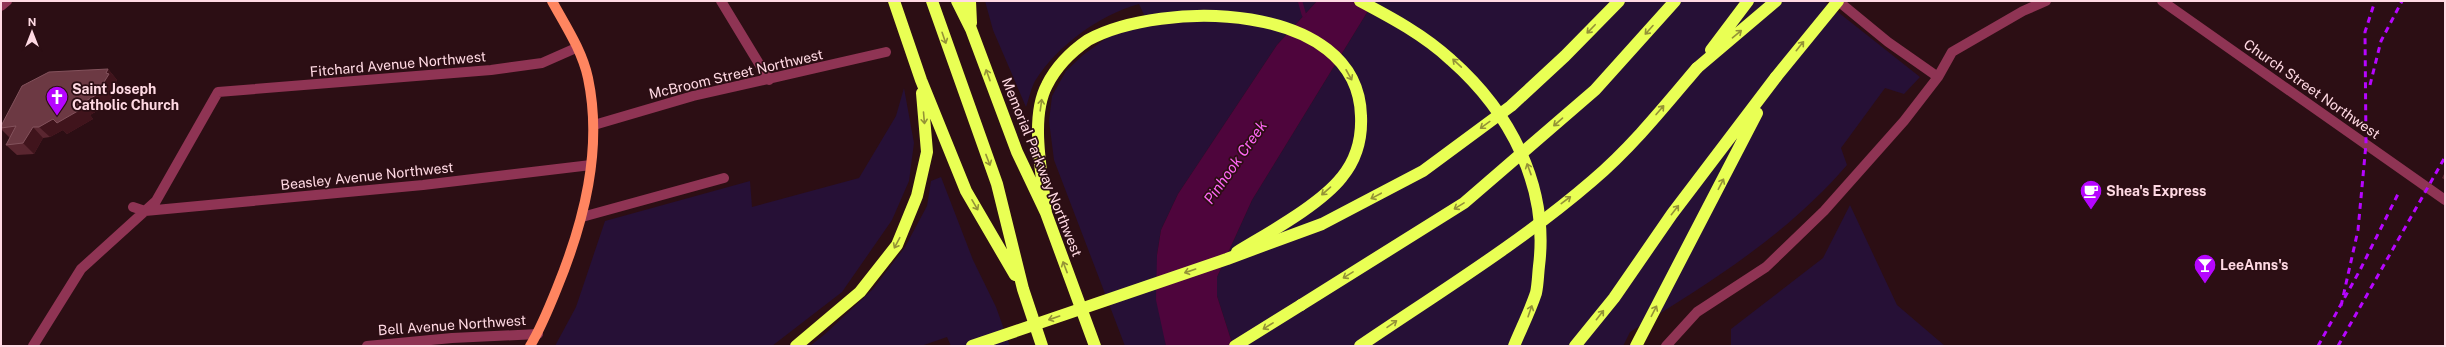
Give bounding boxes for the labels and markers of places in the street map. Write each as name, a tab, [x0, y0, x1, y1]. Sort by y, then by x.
place label: Saint Joseph Catholic Church	[72, 81, 179, 113]
church icon: Saint Joseph Catholic Church	[44, 84, 70, 117]
cafe icon: Shea's Express	[2078, 178, 2104, 211]
place label: Shea's Express	[2106, 183, 2207, 199]
bar icon: LeeAnns's	[2192, 252, 2218, 285]
place label: LeeAnns's	[2220, 257, 2288, 273]

